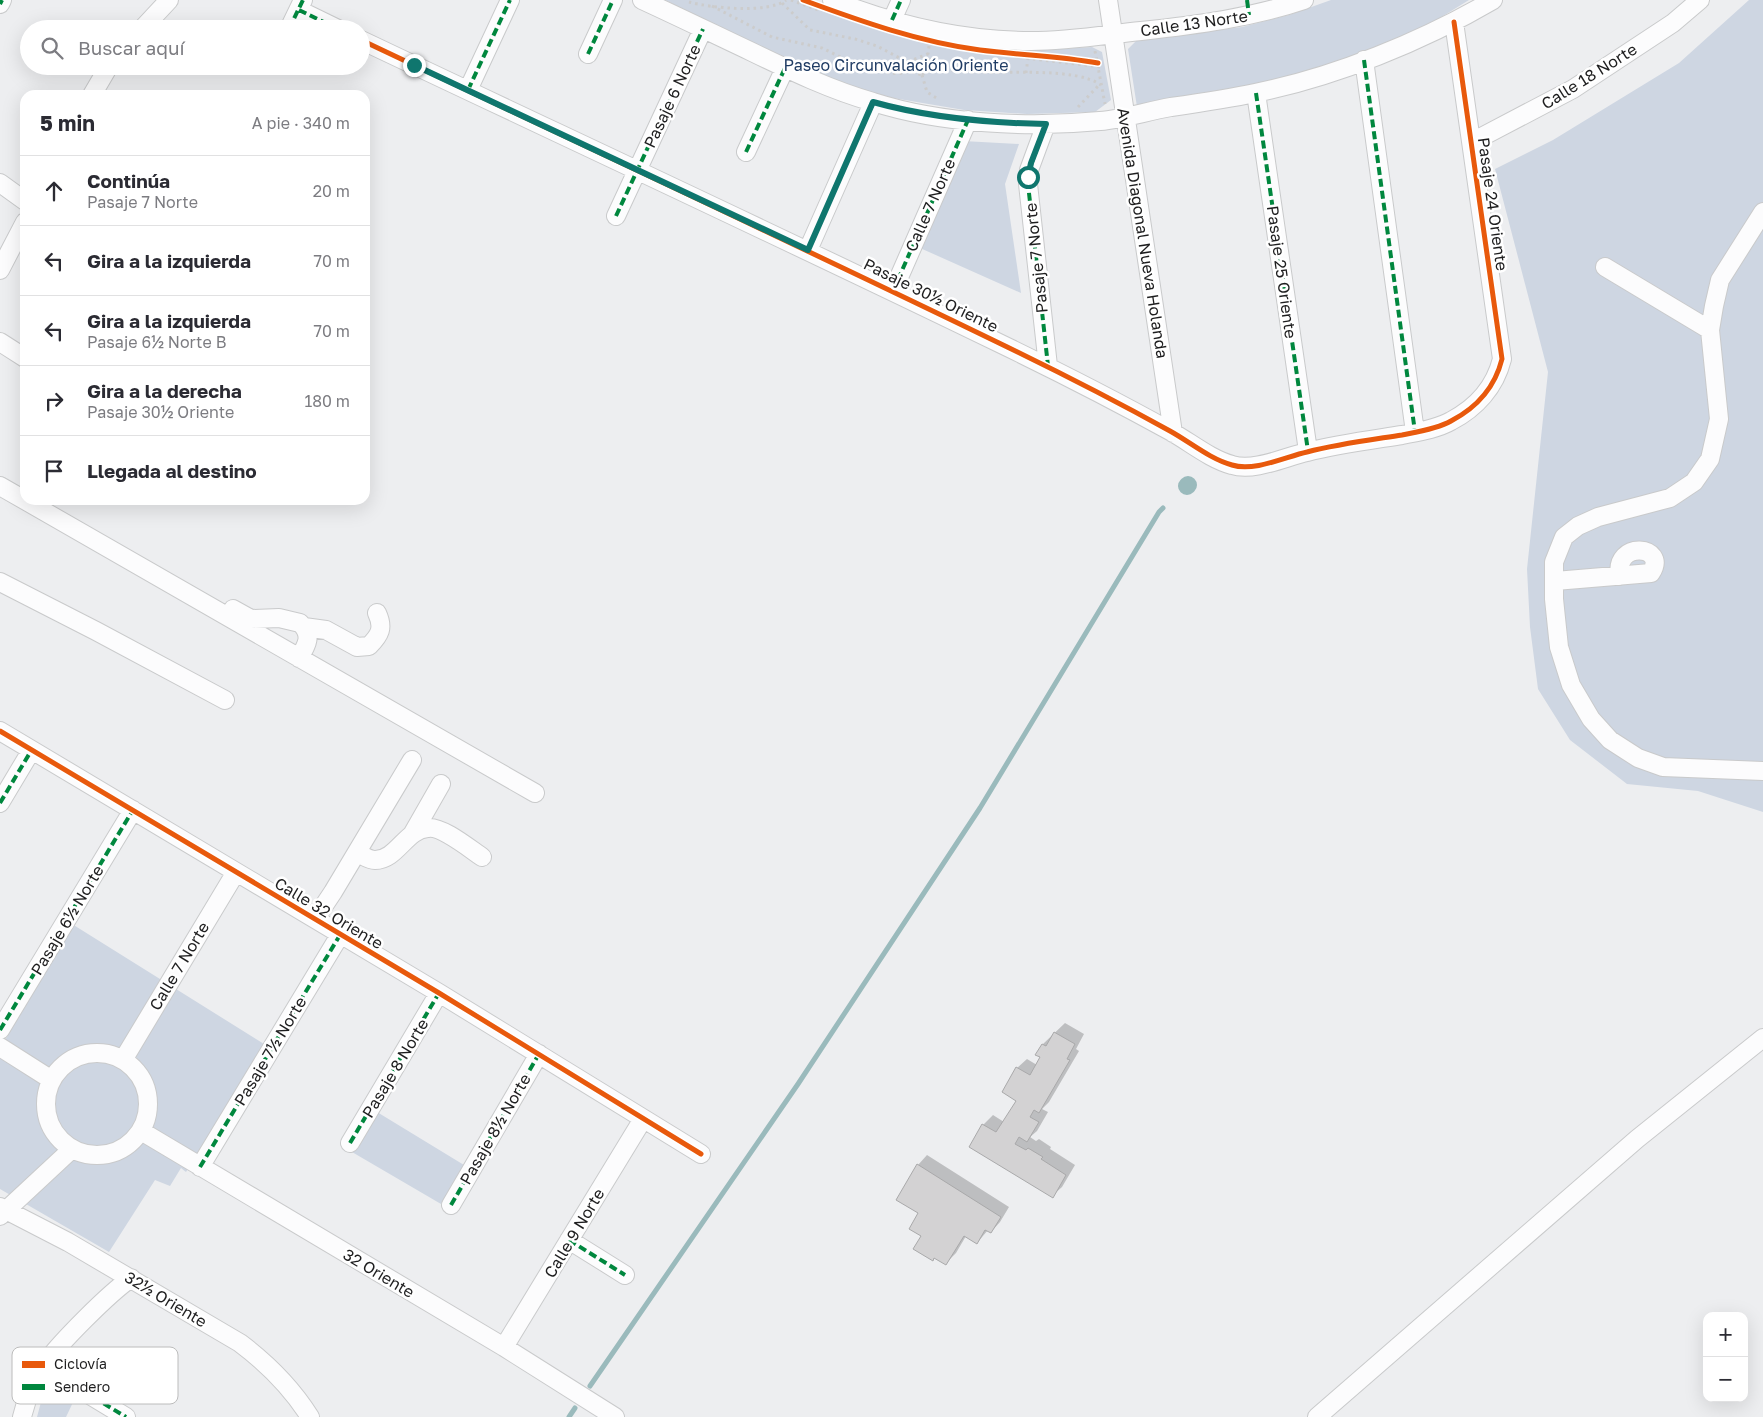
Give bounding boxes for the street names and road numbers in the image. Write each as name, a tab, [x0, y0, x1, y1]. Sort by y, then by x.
street label: Calle 13 Norte	[1139, 6, 1249, 40]
street label: Calle 18 Norte	[1538, 39, 1640, 113]
street label: Pasaje 6 Norte	[639, 41, 705, 151]
street label: Avenida Diagonal Nueva Holanda	[1113, 106, 1173, 360]
street label: Pasaje 24 Oriente	[1474, 136, 1512, 272]
street label: Calle 7 Norte	[901, 155, 959, 255]
street label: Pasaje 7 Norte	[1020, 202, 1052, 314]
street label: Pasaje 25 Oriente	[1263, 204, 1301, 340]
street label: Pasaje 30½ Oriente	[860, 254, 1002, 336]
street label: Pasaje 6½ Norte	[26, 861, 108, 979]
street label: Calle 32 Oriente	[271, 873, 387, 953]
street label: Calle 7 Norte	[145, 918, 213, 1014]
street label: Pasaje 7½ Norte	[230, 993, 310, 1109]
street label: Pasaje 8 Norte	[358, 1015, 432, 1121]
street label: Pasaje 8½ Norte	[455, 1070, 535, 1188]
street label: Calle 9 Norte	[539, 1185, 609, 1281]
street label: 32 Oriente	[340, 1244, 418, 1302]
street label: 32½ Oriente	[121, 1267, 211, 1331]

